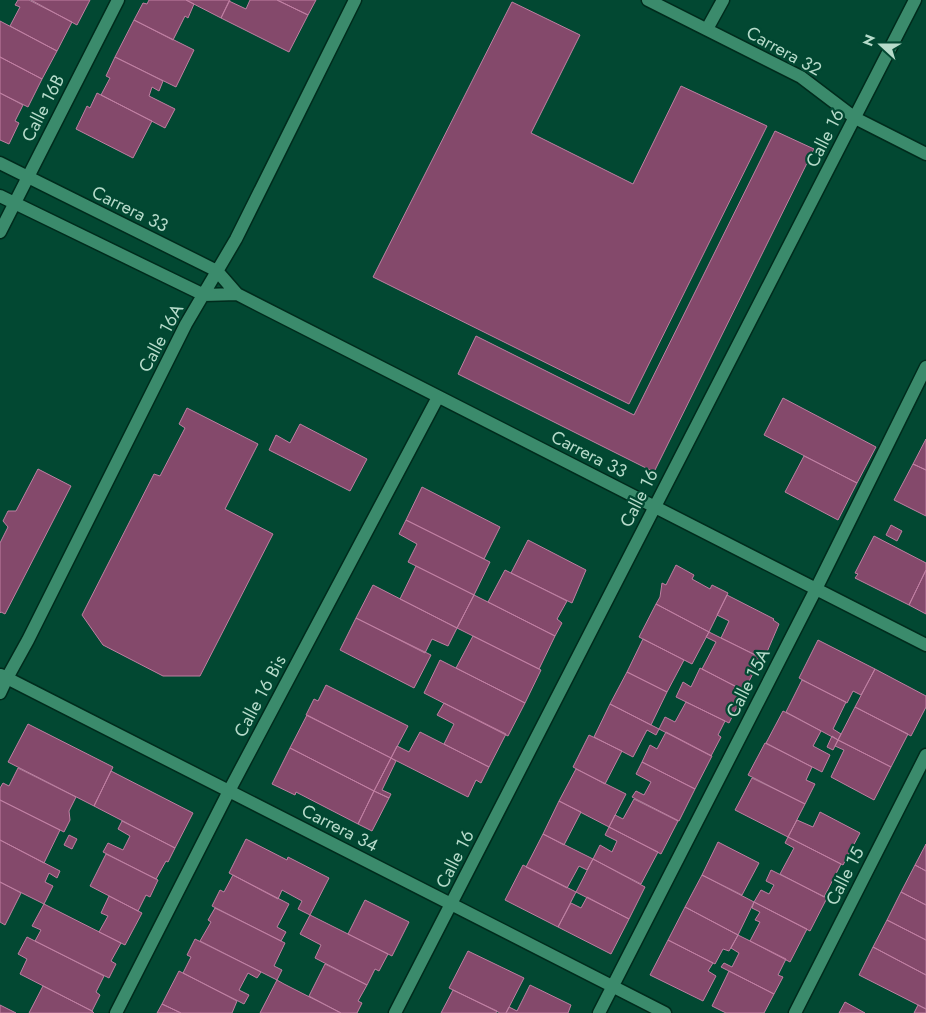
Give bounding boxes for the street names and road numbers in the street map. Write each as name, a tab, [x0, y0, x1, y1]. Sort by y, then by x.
street label: Carrera 32	[742, 20, 826, 82]
street label: Calle 16B	[15, 70, 71, 146]
street label: Calle 16	[799, 104, 851, 172]
street label: Carrera 33	[87, 179, 173, 239]
street label: Calle 16A	[132, 299, 190, 377]
street label: Carrera 33	[546, 424, 632, 484]
street label: Calle 16	[613, 464, 665, 532]
street label: Calle 15A	[720, 644, 776, 722]
street label: Calle 16 Bis	[227, 650, 293, 742]
street label: Carrera 34	[297, 798, 383, 858]
street label: Calle 16	[429, 825, 481, 893]
street label: Calle 15	[819, 842, 871, 910]

